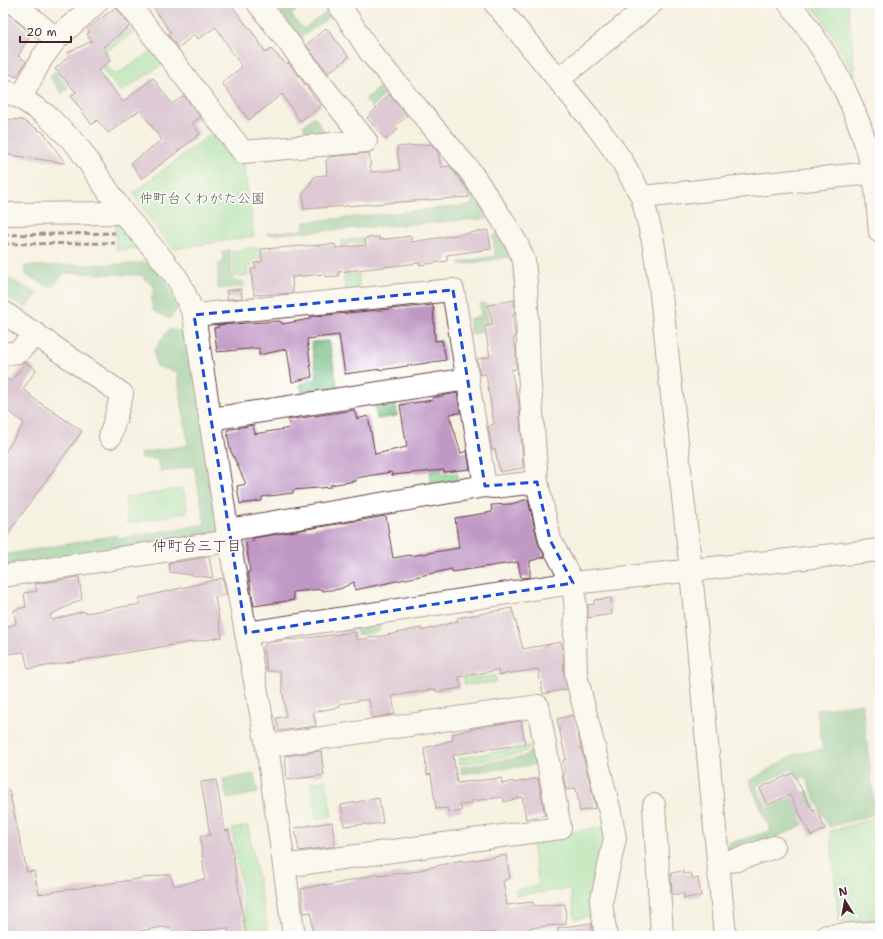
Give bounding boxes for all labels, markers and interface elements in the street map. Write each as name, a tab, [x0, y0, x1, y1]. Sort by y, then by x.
scale bar	[20, 18, 71, 44]
text: 20 m	[26, 24, 57, 40]
park label: 仲町台くわがた公園	[139, 189, 265, 207]
district label: 仲町台三丁目	[152, 536, 242, 556]
north arrow	[825, 881, 865, 921]
text: N	[837, 883, 849, 900]

